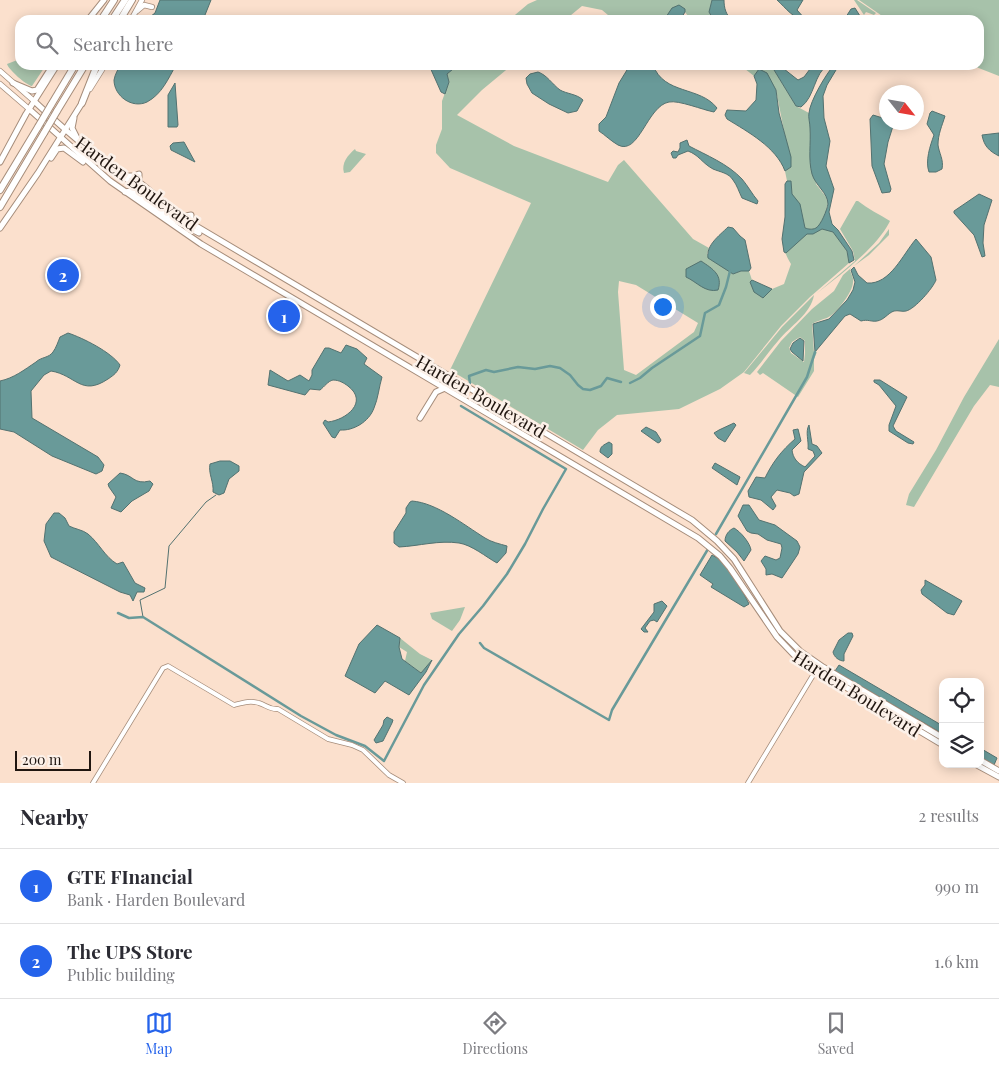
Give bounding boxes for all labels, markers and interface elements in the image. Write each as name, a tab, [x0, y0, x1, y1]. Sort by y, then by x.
search box	[15, 15, 984, 70]
icon: search	[33, 29, 61, 57]
text: Search here	[73, 30, 173, 56]
north arrow	[879, 85, 924, 130]
street label: Harden Boulevard	[71, 130, 204, 236]
pin: 2	[47, 256, 79, 294]
your location	[650, 294, 676, 320]
pin: 1	[268, 297, 300, 335]
street label: Harden Boulevard	[412, 349, 551, 443]
street label: Harden Boulevard	[789, 644, 926, 742]
map controls	[939, 678, 984, 768]
button: locate	[939, 678, 984, 723]
button: layers	[939, 723, 984, 768]
scale bar	[15, 748, 91, 771]
text: 200 m	[22, 750, 61, 769]
text: Nearby	[20, 802, 89, 830]
text: 2 results	[919, 805, 979, 826]
text: GTE FInancial	[67, 863, 193, 889]
text: 1	[33, 876, 39, 897]
text: 990 m	[935, 876, 979, 897]
text: Bank · Harden Boulevard	[67, 889, 245, 910]
text: The UPS Store	[67, 938, 193, 964]
text: 2	[32, 951, 40, 972]
text: 1.6 km	[934, 951, 979, 972]
text: Public building	[67, 964, 175, 985]
tab: Map	[145, 1009, 173, 1058]
tab: Directions	[463, 1009, 528, 1058]
tab: Saved	[818, 1009, 854, 1058]

